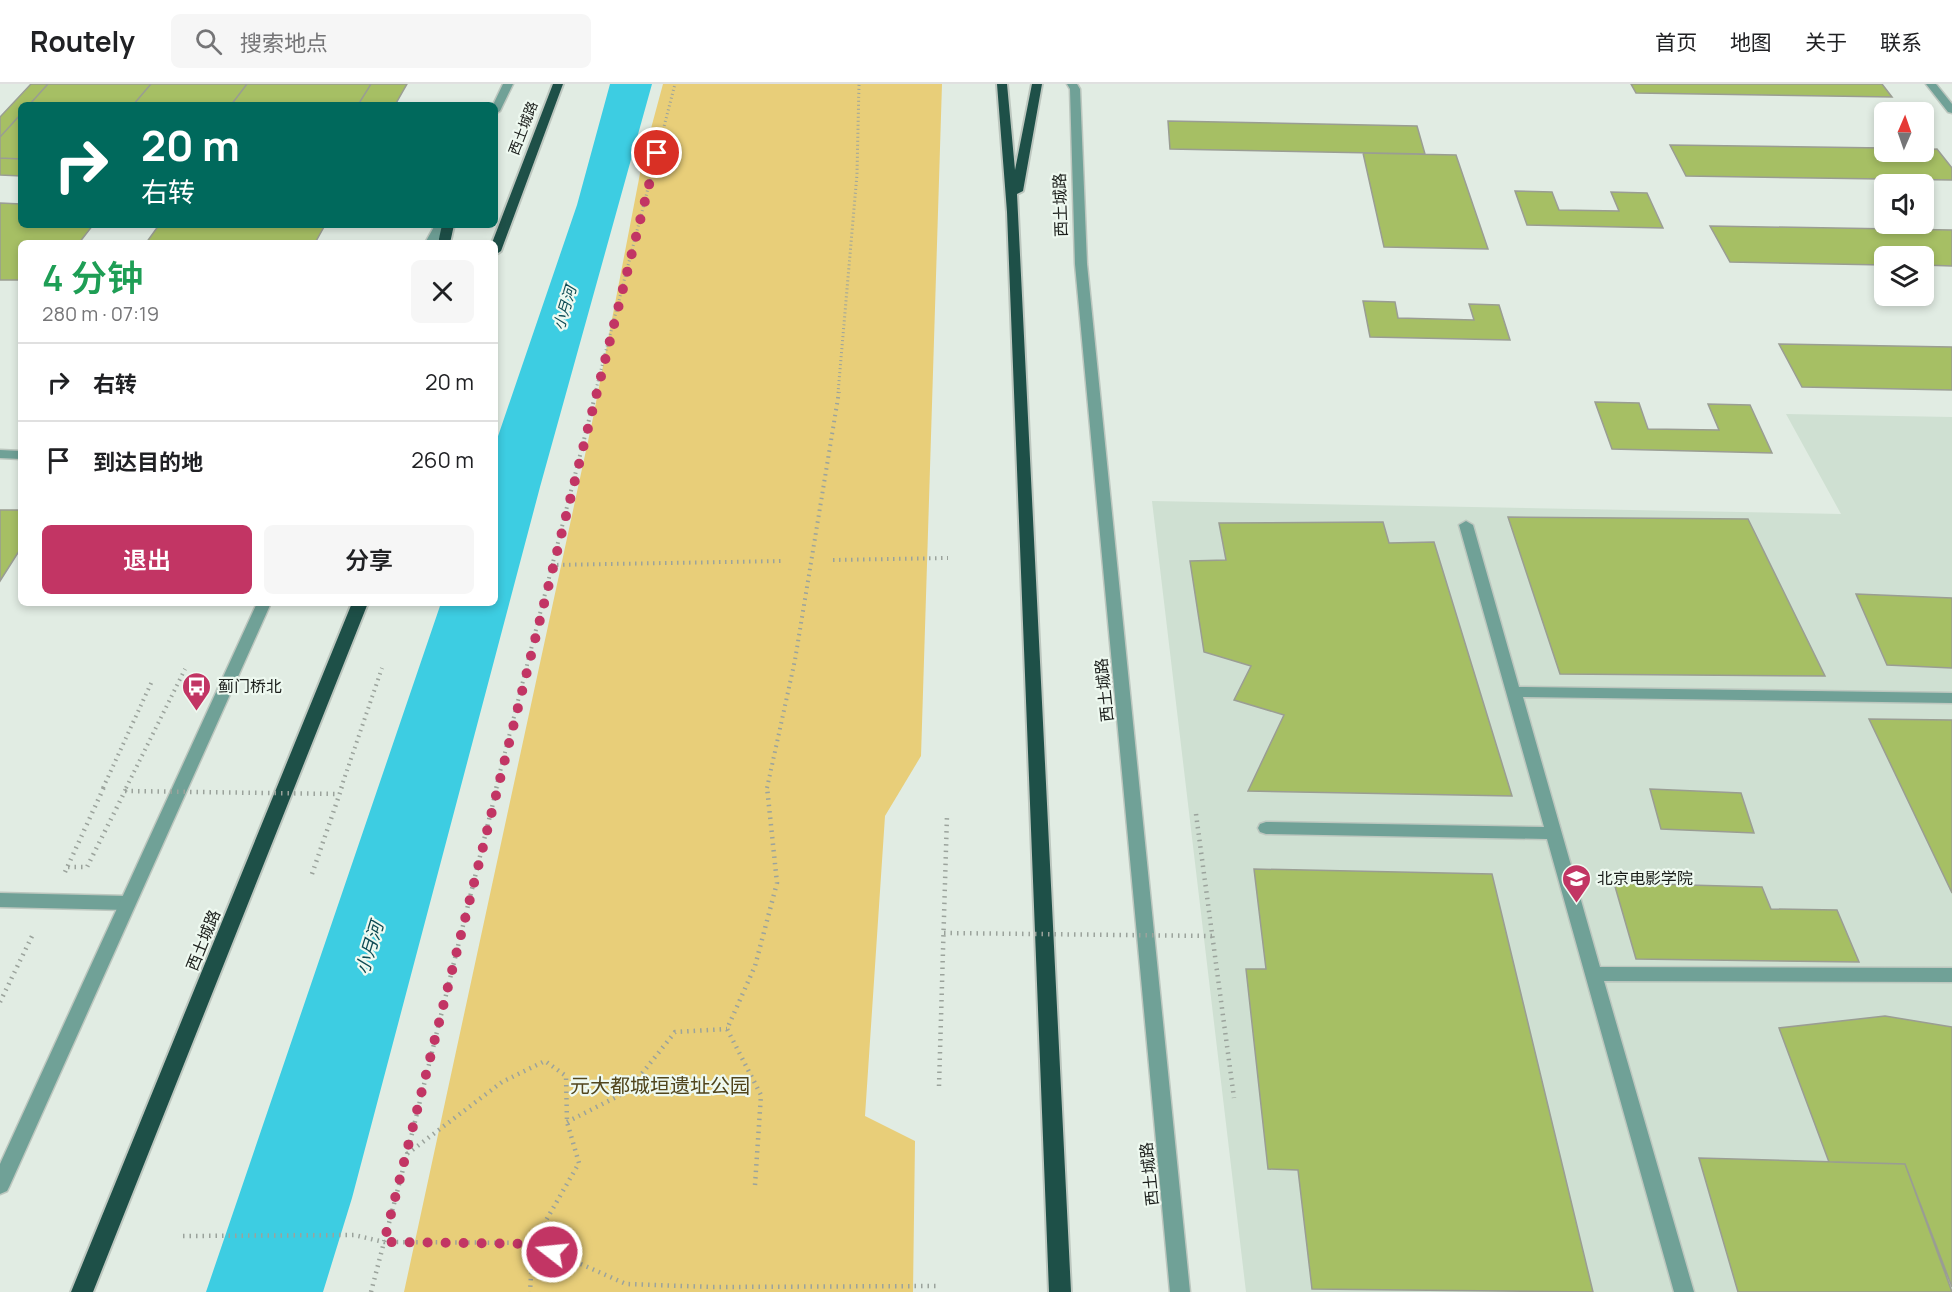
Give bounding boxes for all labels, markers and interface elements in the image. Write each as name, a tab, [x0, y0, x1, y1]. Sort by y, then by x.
search box	[171, 14, 591, 68]
text: Routely	[30, 22, 135, 60]
icon: search	[192, 25, 225, 58]
text: 搜索地点	[240, 28, 328, 58]
text: 首页	[1655, 28, 1697, 56]
text: 地图	[1730, 28, 1772, 56]
text: 关于	[1805, 28, 1847, 56]
text: 联系	[1880, 28, 1922, 56]
street label: 西土城路	[504, 98, 541, 157]
north arrow	[1874, 102, 1934, 162]
map controls	[1874, 102, 1934, 306]
text: 20 m	[141, 116, 240, 174]
icon: right	[42, 126, 120, 204]
pin	[631, 127, 682, 178]
icon: arrive	[640, 136, 673, 169]
text: 右转	[141, 173, 195, 210]
street label: 西土城路	[1048, 173, 1072, 237]
button: sound	[1874, 174, 1934, 234]
button: layers	[1874, 246, 1934, 306]
text: 4 分钟	[42, 253, 143, 302]
button: close	[411, 260, 474, 323]
water label: 小月河	[548, 280, 582, 332]
text: 280 m · 07:19	[42, 300, 159, 327]
icon: right	[42, 366, 75, 399]
text: 20 m	[425, 367, 474, 397]
text: 右转	[93, 369, 137, 399]
icon: arrive	[42, 444, 75, 477]
text: 260 m	[411, 445, 474, 475]
text: 到达目的地	[93, 447, 203, 477]
button: 退出	[42, 525, 252, 594]
button: 分享	[264, 525, 474, 594]
street label: 西土城路	[1090, 657, 1118, 723]
bus stop icon: 蓟门桥北	[181, 670, 213, 712]
place label: 蓟门桥北	[218, 675, 282, 697]
school or university icon: 北京电影学院	[1560, 862, 1592, 904]
place label: 北京电影学院	[1597, 867, 1693, 889]
street label: 西土城路	[181, 906, 225, 974]
water label: 小月河	[350, 916, 389, 977]
park label: 元大都城垣遗址公园	[570, 1072, 750, 1099]
street label: 西土城路	[1135, 1141, 1163, 1207]
position arrow	[520, 1220, 584, 1284]

